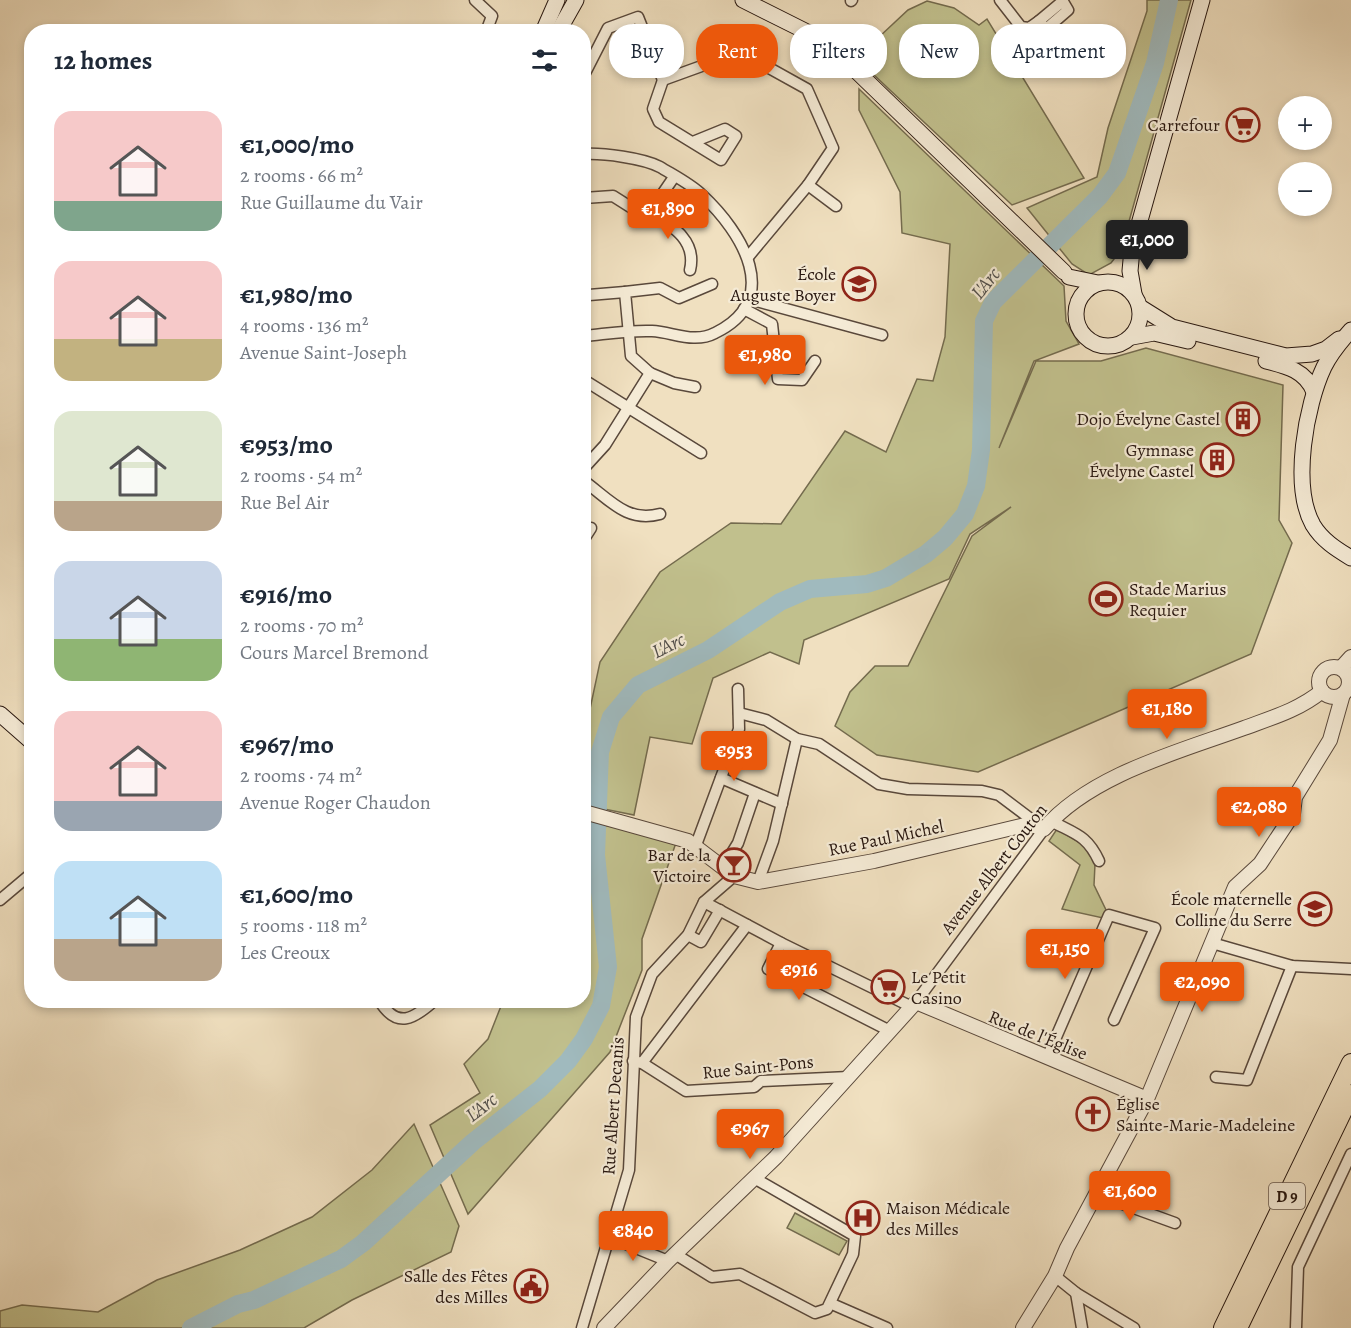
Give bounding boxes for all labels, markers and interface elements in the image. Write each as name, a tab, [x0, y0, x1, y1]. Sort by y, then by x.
chip: Buy	[609, 24, 684, 78]
chip: Rent	[696, 24, 778, 78]
chip: Filters	[790, 24, 887, 78]
chip: New	[899, 24, 979, 78]
chip: Apartment	[991, 24, 1126, 78]
text: 12 homes	[54, 43, 152, 78]
icon: filters	[528, 44, 561, 77]
map controls	[1278, 96, 1332, 216]
button: +	[1278, 96, 1332, 150]
supermarket icon: Carrefour	[1225, 107, 1261, 143]
place label: Carrefour	[1147, 113, 1220, 137]
text: €1,000/mo	[240, 127, 354, 162]
icon: home	[102, 135, 174, 207]
text: 2 rooms · 66 m²	[240, 162, 363, 189]
button: −	[1278, 162, 1332, 216]
text: Rue Guillaume du Vair	[240, 189, 423, 216]
pin: €1,890	[619, 189, 717, 240]
text: €1,890	[642, 195, 694, 222]
pin: €1,000	[1098, 220, 1196, 271]
text: €1,000	[1120, 226, 1174, 253]
place label: École Auguste Boyer	[730, 262, 836, 307]
water label: L'Arc	[964, 262, 1007, 305]
school or university icon: École Auguste Boyer	[841, 266, 877, 302]
text: €1,980/mo	[240, 277, 353, 312]
icon: home	[102, 285, 174, 357]
text: 4 rooms · 136 m²	[240, 312, 369, 339]
pin: €1,980	[716, 335, 814, 386]
text: Avenue Saint-Joseph	[240, 339, 407, 366]
text: €1,980	[739, 341, 791, 368]
building icon: Dojo Évelyne Castel	[1225, 401, 1261, 437]
place label: Dojo Évelyne Castel	[1076, 407, 1221, 431]
text: €953/mo	[240, 427, 333, 462]
icon: home	[102, 435, 174, 507]
place label: Gymnase Évelyne Castel	[1089, 438, 1195, 483]
building icon: Gymnase Évelyne Castel	[1199, 442, 1235, 478]
text: 2 rooms · 54 m²	[240, 462, 362, 489]
text: Rue Bel Air	[240, 489, 329, 516]
text: €916/mo	[240, 577, 332, 612]
place label: Stade Marius Requier	[1129, 577, 1227, 622]
sports icon: Stade Marius Requier	[1088, 581, 1124, 617]
icon: home	[102, 585, 174, 657]
text: 2 rooms · 70 m²	[240, 612, 364, 639]
water label: L'Arc	[647, 626, 689, 665]
text: Cours Marcel Bremond	[240, 639, 429, 666]
pin: €1,180	[1118, 689, 1216, 740]
text: €1,180	[1142, 695, 1192, 722]
text: €967/mo	[240, 727, 334, 762]
pin: €953	[698, 731, 770, 782]
icon: home	[102, 735, 174, 807]
text: €953	[715, 737, 753, 764]
text: 2 rooms · 74 m²	[240, 762, 362, 789]
pin: €2,080	[1210, 787, 1308, 838]
text: Avenue Roger Chaudon	[240, 789, 431, 816]
text: €2,080	[1231, 793, 1287, 820]
street label: Avenue Albert Couton	[935, 799, 1053, 940]
street label: Rue Paul Michel	[826, 814, 946, 862]
place label: Bar de la Victoire	[647, 843, 712, 888]
bar icon: Bar de la Victoire	[716, 847, 752, 883]
text: €1,600/mo	[240, 877, 353, 912]
icon: home	[102, 885, 174, 957]
place label: École maternelle Colline du Serre	[1170, 887, 1292, 932]
school or university icon: École maternelle Colline du Serre	[1297, 891, 1333, 927]
text: 5 rooms · 118 m²	[240, 912, 367, 939]
pin: €1,150	[1016, 929, 1114, 980]
text: €1,150	[1040, 935, 1090, 962]
text: Les Creoux	[240, 939, 330, 966]
pin: €916	[763, 950, 835, 1001]
text: €916	[780, 956, 818, 983]
pin: €2,090	[1153, 962, 1251, 1013]
place label: Le Petit Casino	[911, 965, 966, 1010]
text: €2,090	[1174, 968, 1230, 995]
supermarket icon: Le Petit Casino	[870, 969, 906, 1005]
street label: Rue de l'Église	[985, 1004, 1091, 1066]
street label: Rue Albert Decanis	[596, 1036, 630, 1176]
street label: Rue Saint-Pons	[701, 1049, 815, 1085]
water label: L'Arc	[460, 1086, 503, 1128]
place label: Église Sainte-Marie-Madeleine	[1116, 1092, 1295, 1137]
church icon: Église Sainte-Marie-Madeleine	[1075, 1096, 1111, 1132]
pin: €967	[714, 1109, 786, 1160]
text: €967	[731, 1115, 769, 1142]
pin: €1,600	[1081, 1171, 1179, 1222]
text: €1,600	[1103, 1177, 1157, 1204]
road number: D 9	[1269, 1183, 1305, 1209]
place label: Maison Médicale des Milles	[886, 1196, 1010, 1241]
hospital icon: Maison Médicale des Milles	[845, 1200, 881, 1236]
pin: €840	[597, 1211, 669, 1262]
text: €840	[613, 1217, 653, 1244]
place label: Salle des Fêtes des Milles	[404, 1264, 508, 1309]
public building icon: Salle des Fêtes des Milles	[513, 1268, 549, 1304]

